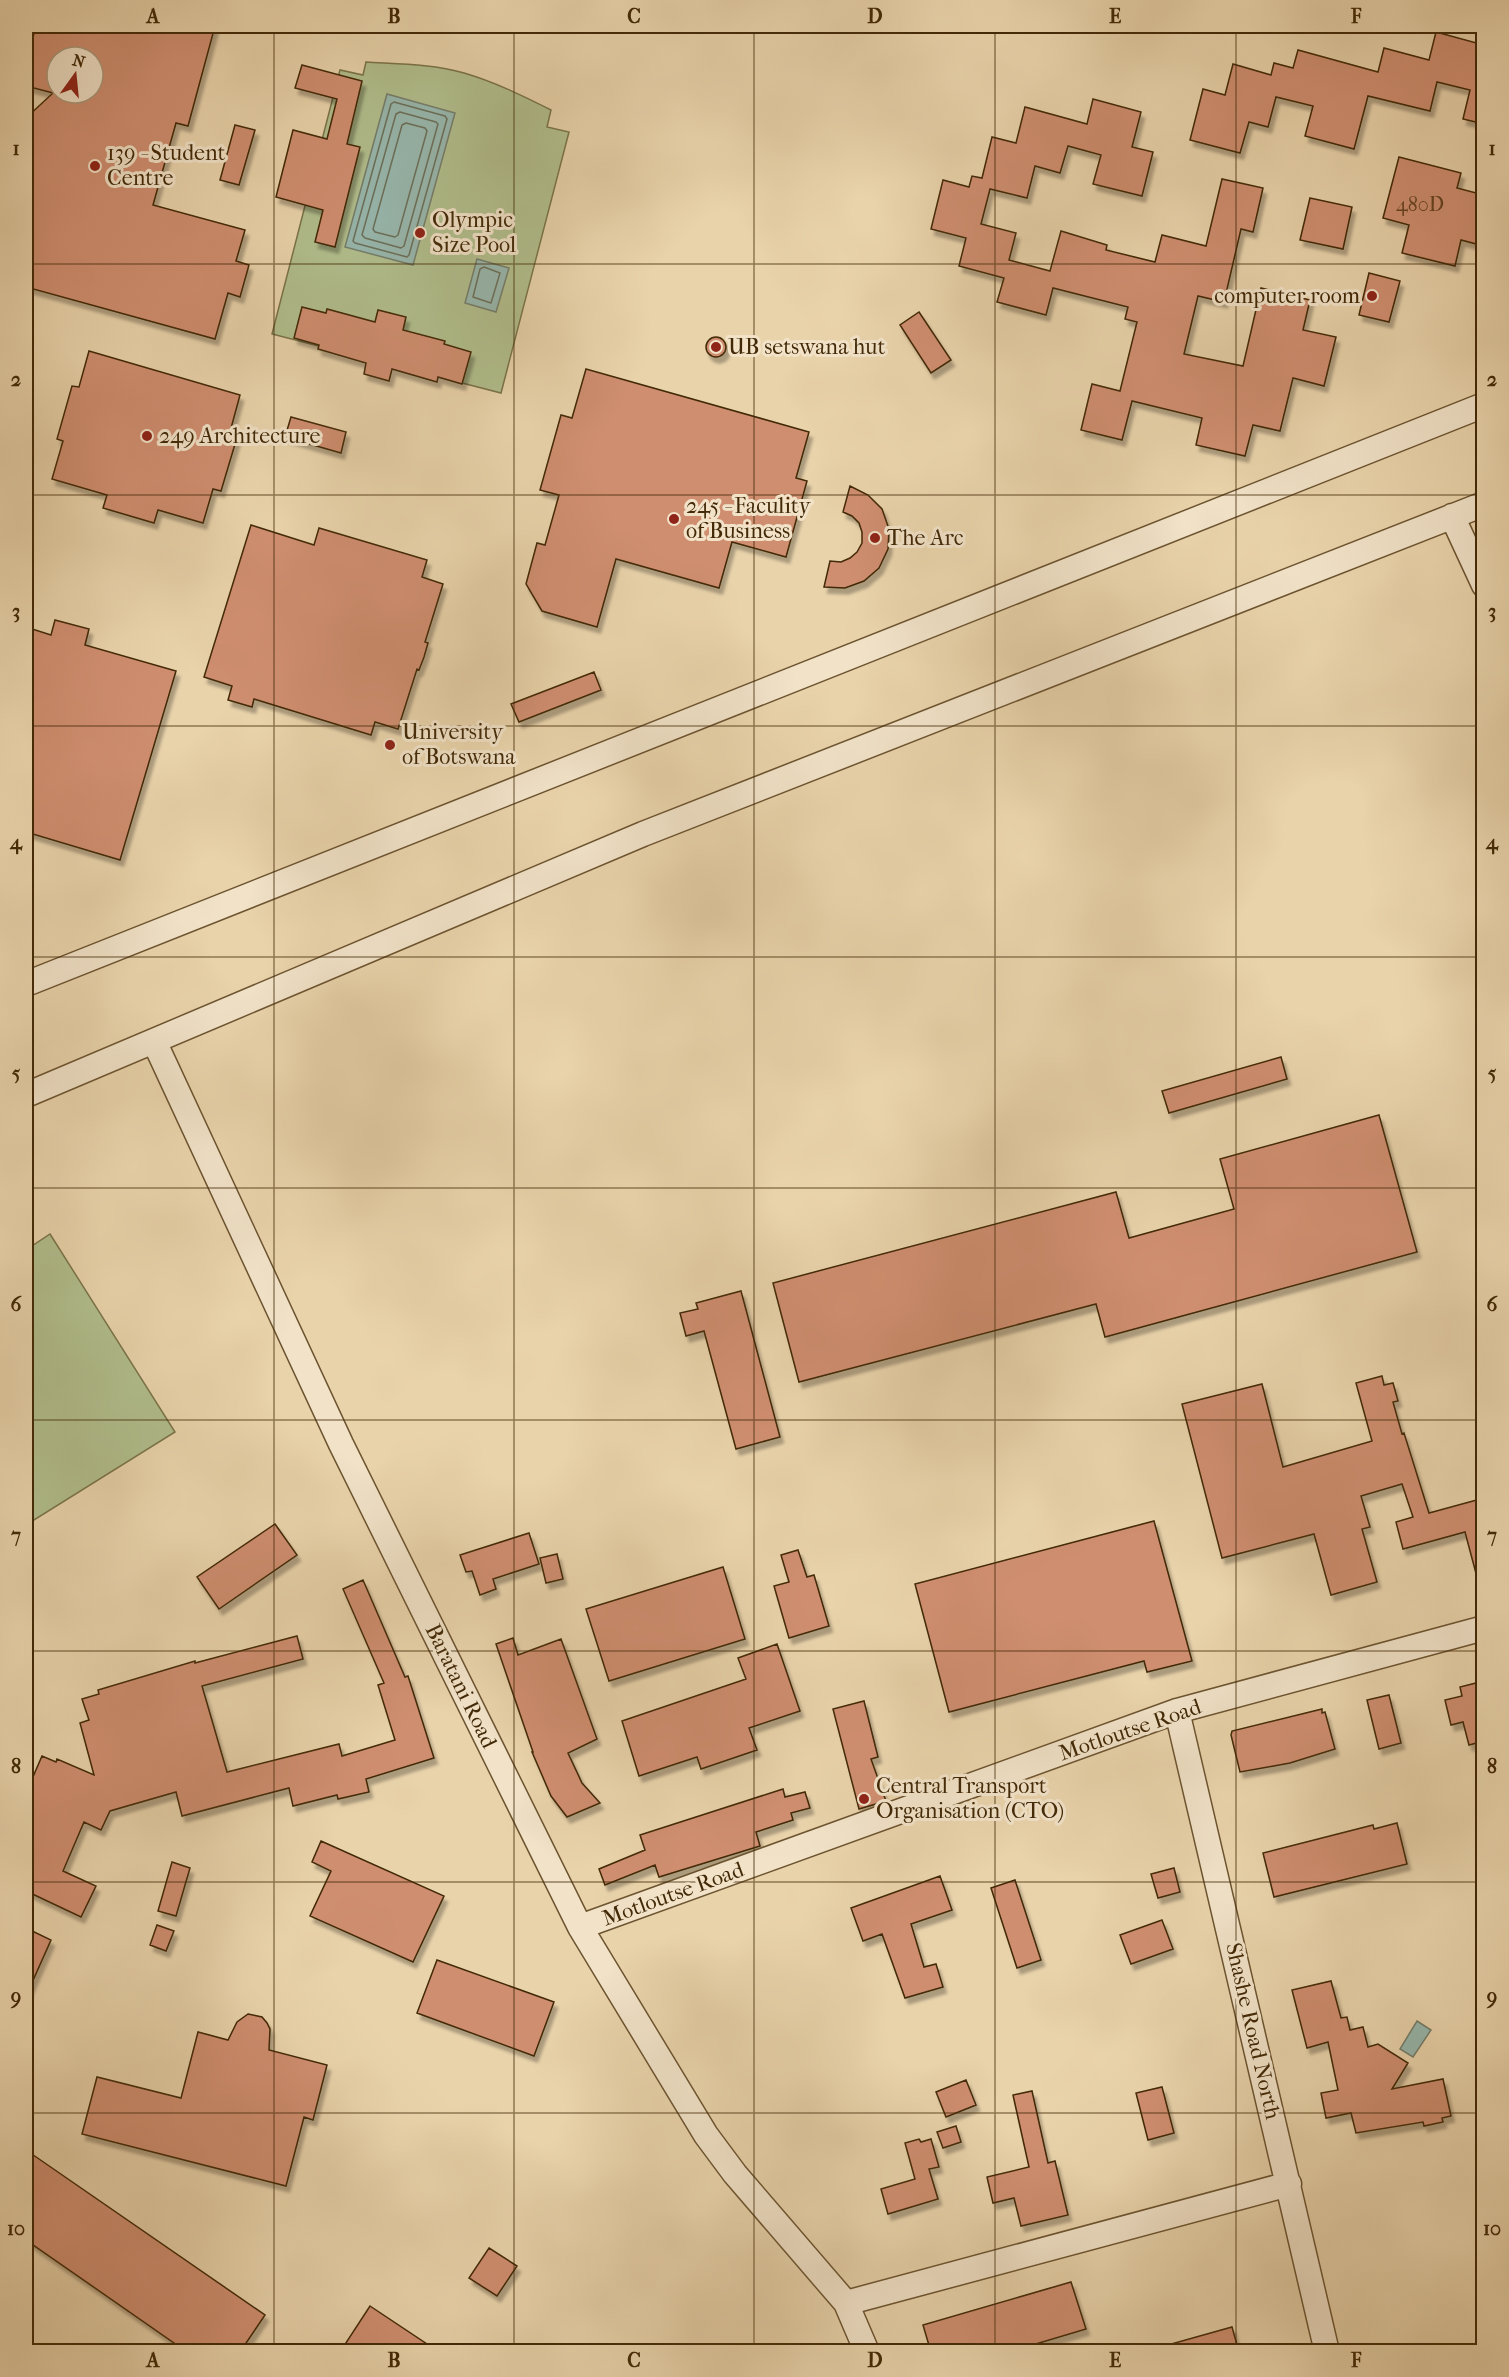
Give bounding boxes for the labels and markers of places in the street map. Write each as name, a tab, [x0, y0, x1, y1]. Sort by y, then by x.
place label: 139 - Student Centre	[107, 140, 226, 191]
marker: 139 - Student Centre	[88, 159, 102, 173]
place label: Olympic Size Pool	[432, 207, 516, 258]
marker: Olympic Size Pool	[413, 226, 427, 240]
place label: computer room	[1214, 283, 1361, 309]
marker: computer room	[1365, 289, 1379, 303]
place label: UB setswana hut	[728, 334, 885, 360]
marker: UB setswana hut	[709, 340, 723, 354]
place label: 249 Architecture	[159, 423, 320, 449]
marker: 249 Architecture	[140, 429, 154, 443]
place label: 245 - Faculity of Business	[686, 493, 812, 544]
marker: 245 - Faculity of Business	[667, 512, 681, 526]
place label: The Arc	[887, 525, 964, 551]
marker: The Arc	[868, 531, 882, 545]
place label: University of Botswana	[402, 719, 516, 770]
marker: University of Botswana	[383, 738, 397, 752]
place label: Central Transport Organisation (CTO)	[876, 1773, 1064, 1824]
marker: Central Transport Organisation (CTO)	[857, 1792, 871, 1806]

